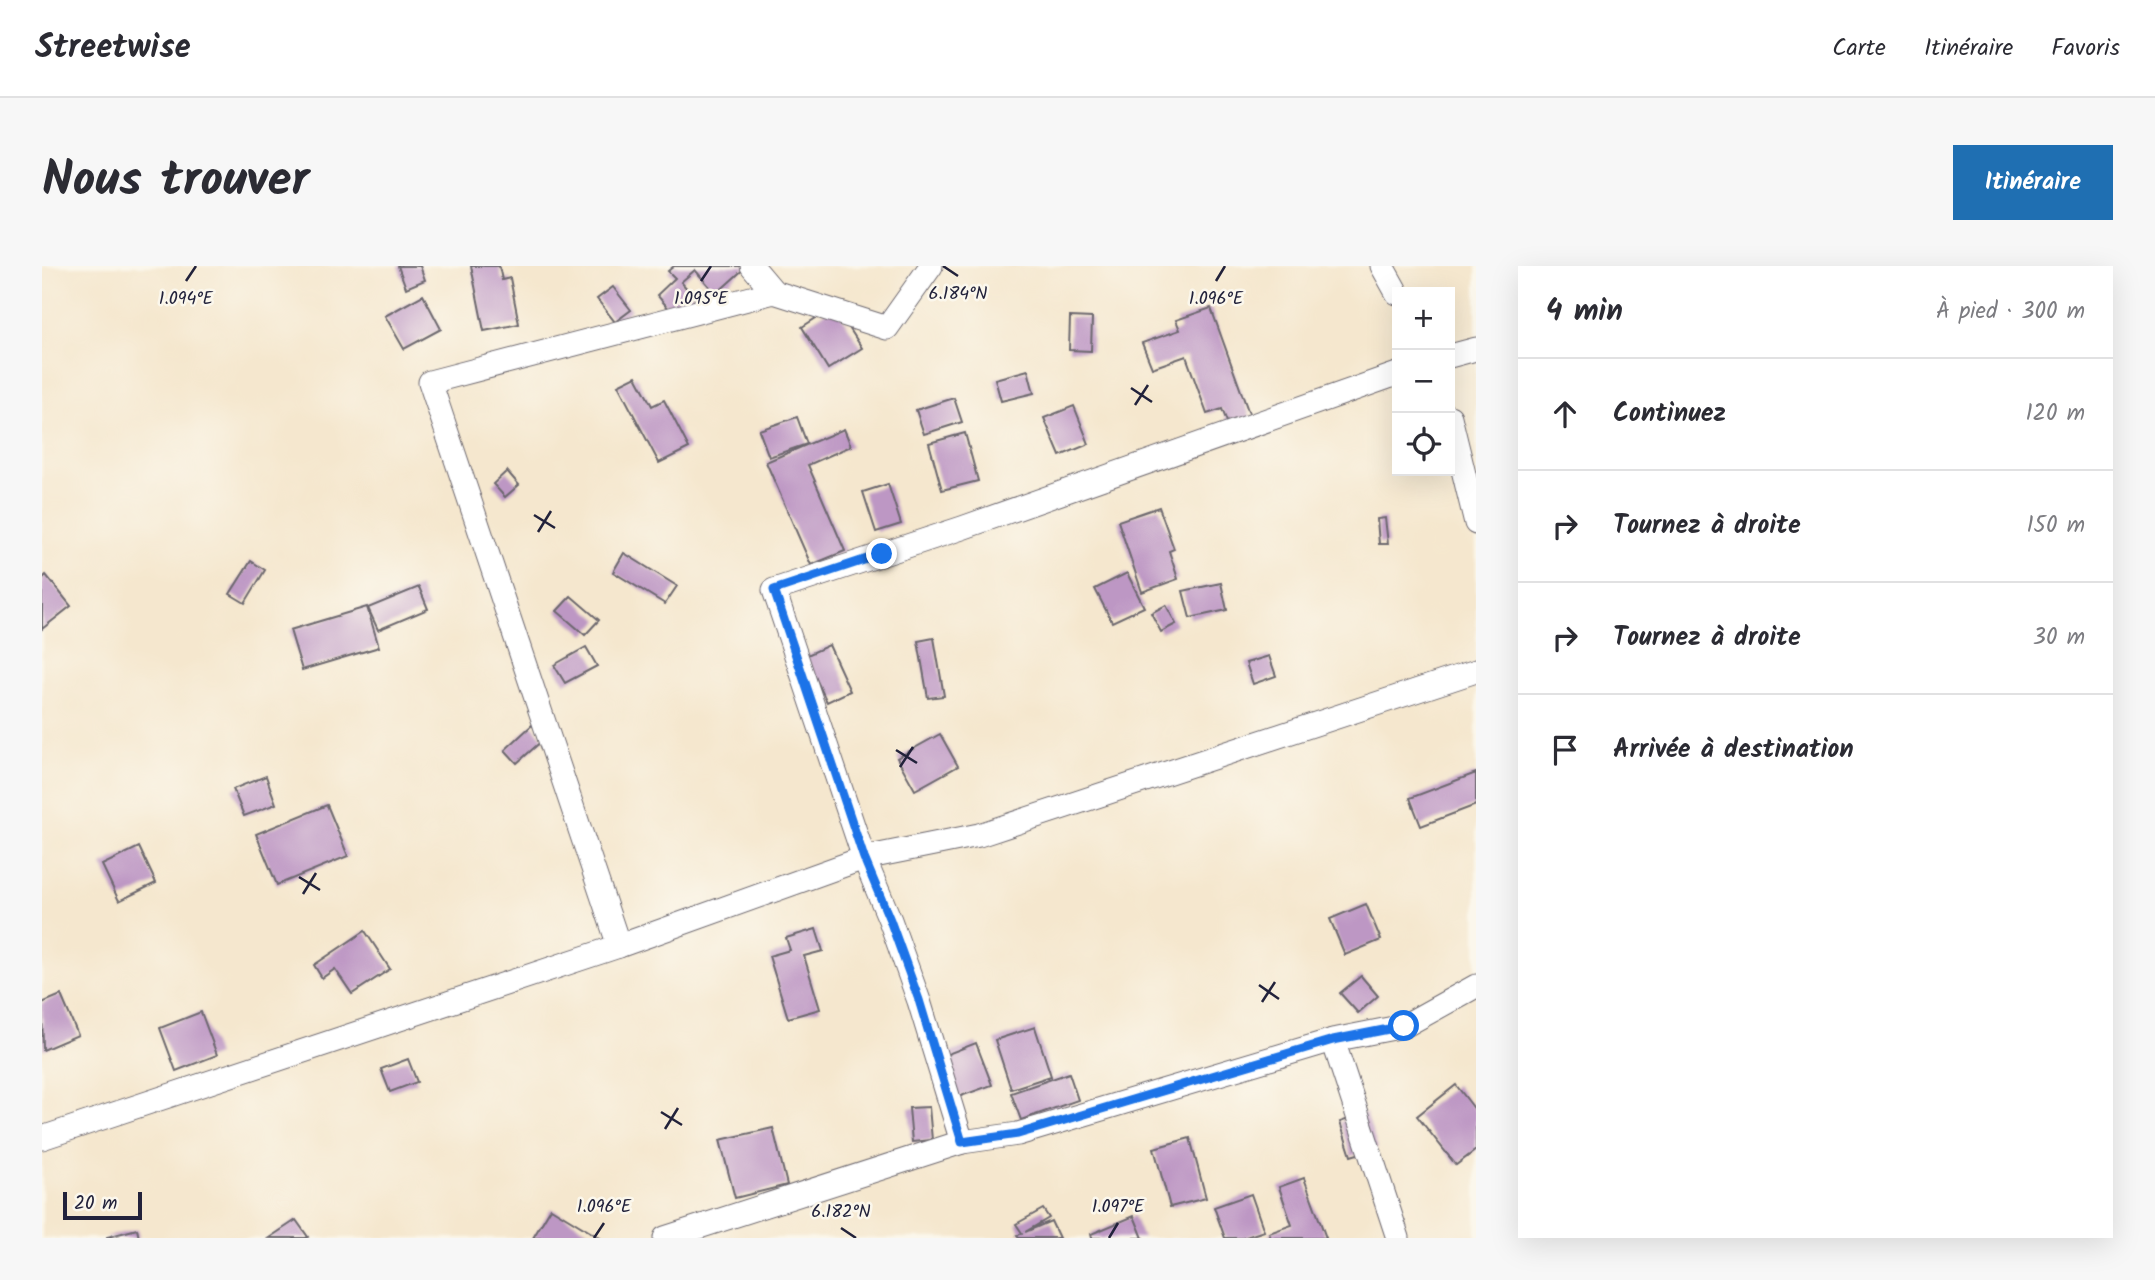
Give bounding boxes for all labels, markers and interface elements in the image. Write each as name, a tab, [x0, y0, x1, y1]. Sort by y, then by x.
text: Streetwise	[35, 22, 191, 75]
text: Carte	[1832, 29, 1886, 68]
text: Itinéraire	[1924, 29, 2013, 68]
text: Favoris	[2051, 29, 2120, 68]
text: Nous trouver	[42, 143, 309, 221]
button: Itinéraire	[1953, 145, 2113, 220]
text: 6.184°N	[929, 280, 987, 309]
text: 1.094°E	[159, 285, 214, 314]
text: 1.095°E	[674, 285, 728, 314]
text: 1.096°E	[1189, 285, 1244, 314]
map controls	[1392, 287, 1455, 476]
button: +	[1392, 287, 1455, 350]
text: 4 min	[1546, 288, 1623, 336]
text: À pied · 300 m	[1936, 294, 2085, 330]
button: −	[1392, 350, 1455, 413]
text: Continuez	[1613, 393, 1726, 435]
icon: ahead	[1546, 395, 1584, 433]
text: 120 m	[2025, 396, 2085, 432]
button: locate	[1392, 413, 1455, 476]
text: Tournez à droite	[1613, 505, 1801, 547]
icon: right	[1546, 507, 1584, 545]
text: 150 m	[2026, 508, 2085, 544]
route end	[866, 538, 897, 569]
text: Tournez à droite	[1613, 617, 1801, 659]
icon: right	[1546, 619, 1584, 657]
text: 30 m	[2033, 620, 2085, 656]
text: Arrivée à destination	[1613, 729, 1854, 771]
icon: arrive	[1546, 731, 1584, 769]
route start	[1388, 1010, 1419, 1041]
scale bar	[63, 1189, 142, 1221]
text: 20 m	[74, 1189, 117, 1219]
text: 1.096°E	[577, 1193, 632, 1222]
text: 1.097°E	[1092, 1193, 1145, 1222]
text: 6.182°N	[811, 1198, 871, 1227]

